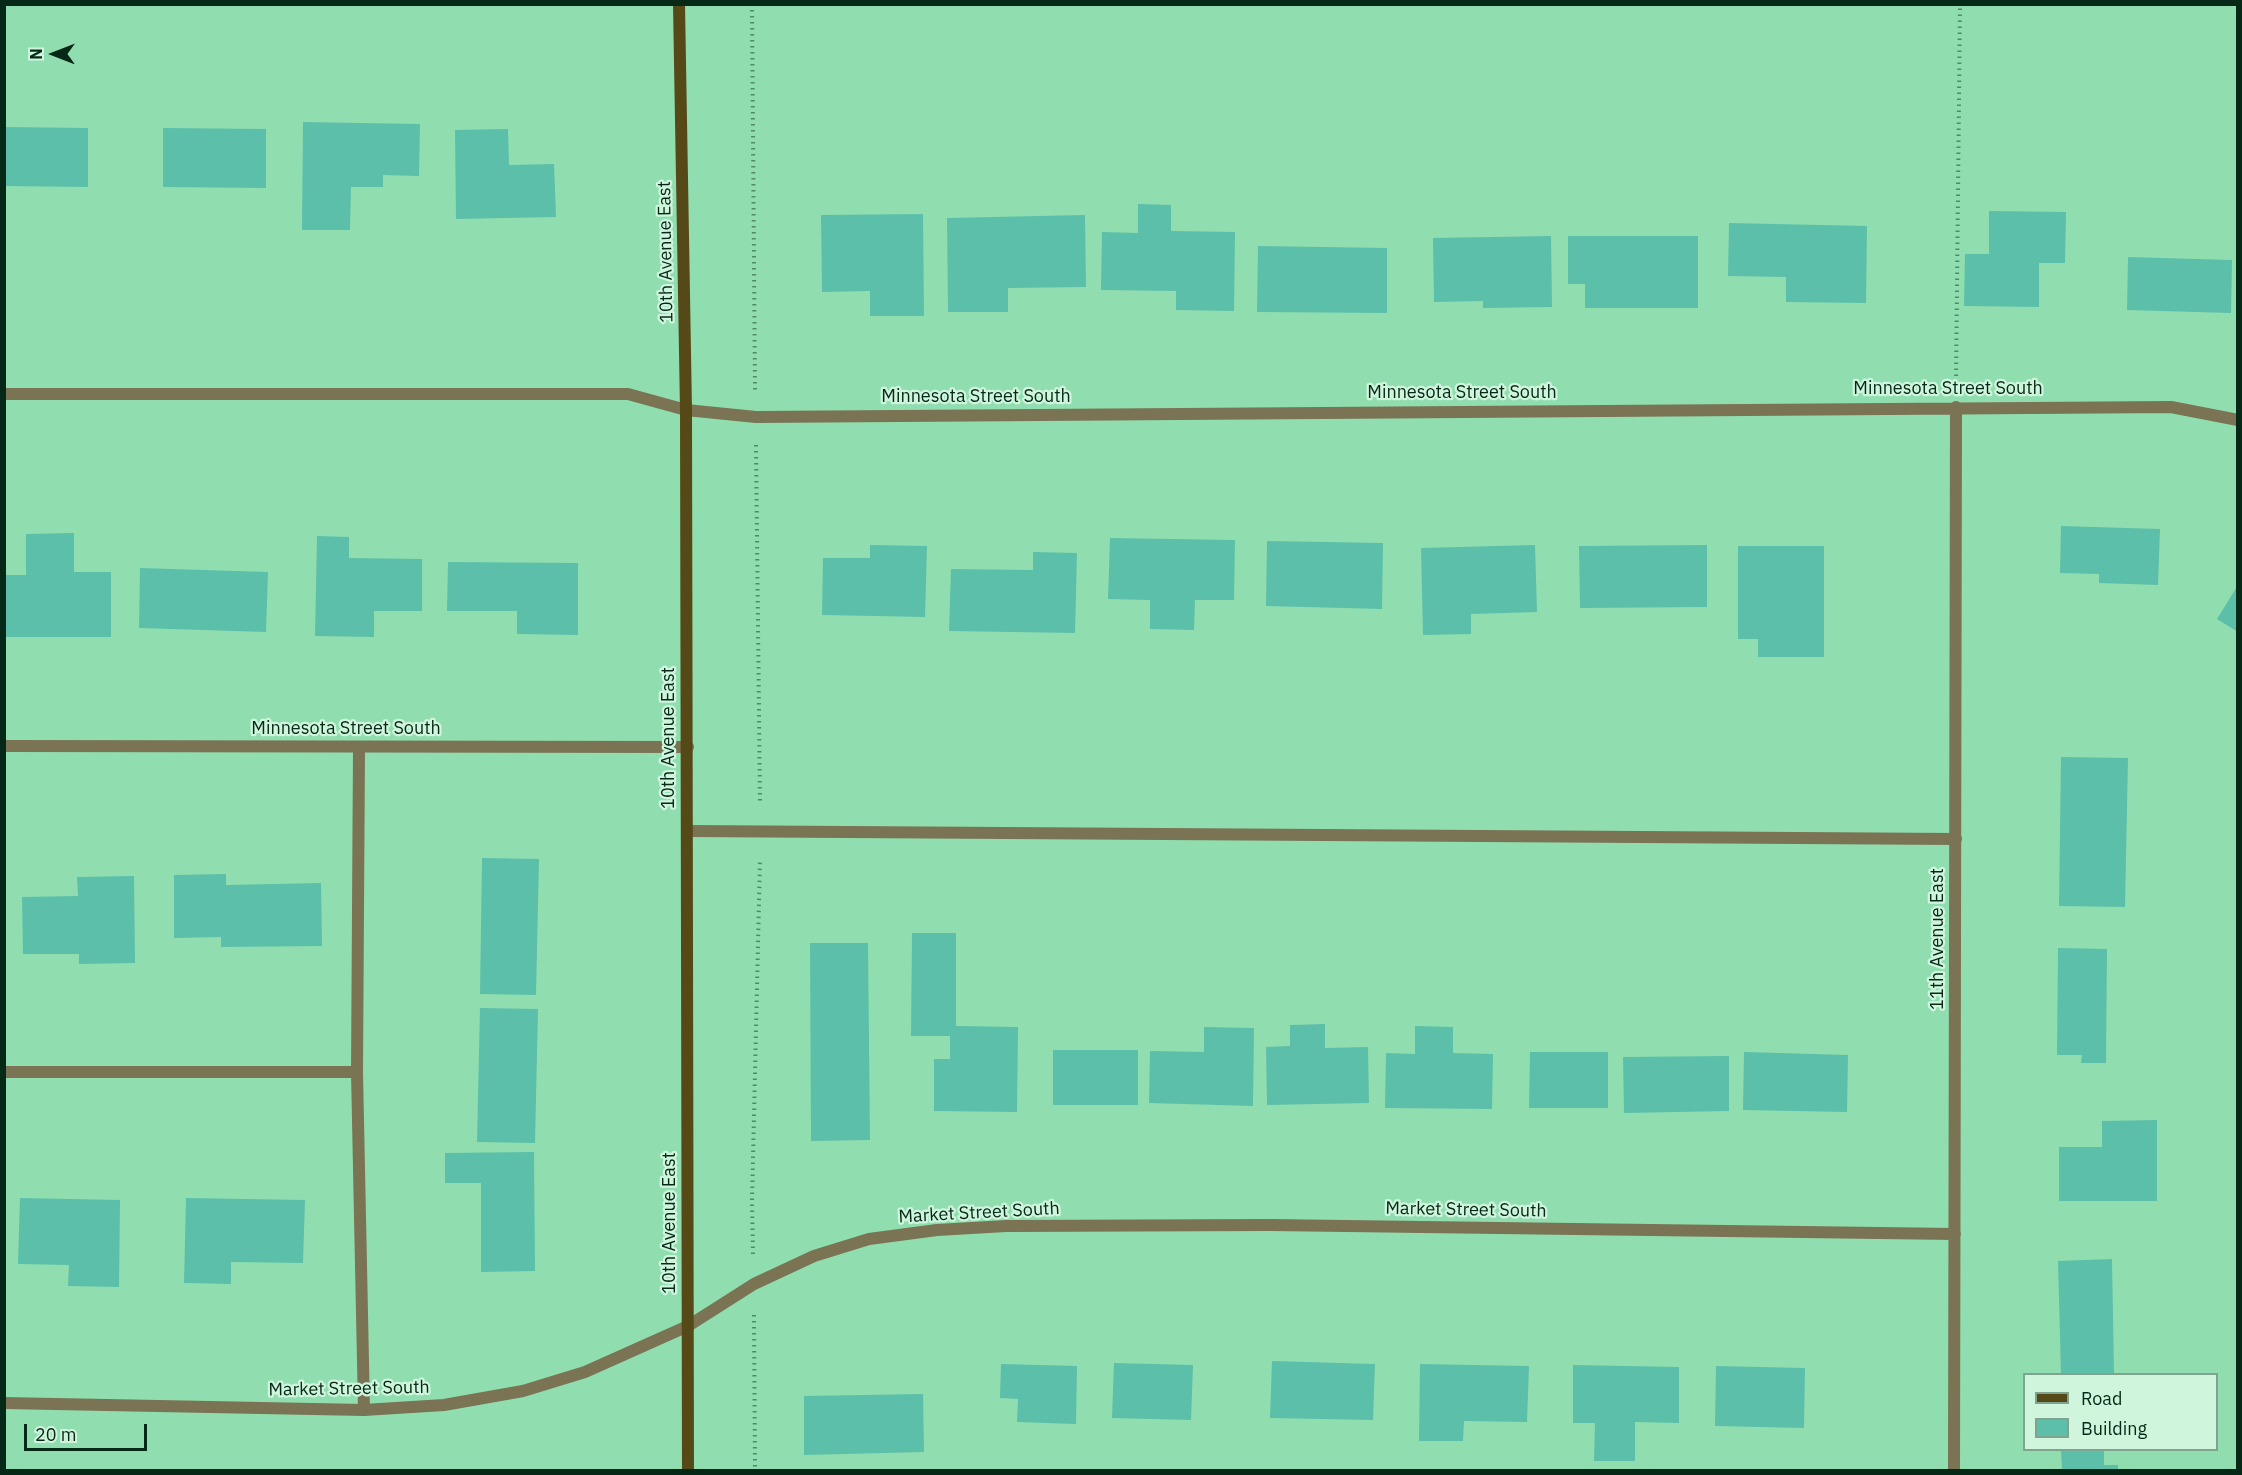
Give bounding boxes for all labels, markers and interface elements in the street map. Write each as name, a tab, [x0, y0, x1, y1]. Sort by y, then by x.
north arrow	[24, 24, 84, 84]
text: N	[26, 48, 46, 60]
street label: 10th Avenue East	[654, 181, 678, 323]
street label: Minnesota Street South	[1853, 378, 2043, 400]
street label: Minnesota Street South	[1367, 382, 1557, 404]
street label: Minnesota Street South	[881, 386, 1071, 408]
street label: 10th Avenue East	[658, 667, 680, 809]
street label: Minnesota Street South	[251, 718, 441, 740]
street label: 11th Avenue East	[1927, 868, 1949, 1010]
street label: 10th Avenue East	[659, 1152, 681, 1294]
street label: Market Street South	[898, 1198, 1060, 1228]
street label: Market Street South	[1385, 1198, 1547, 1222]
legend	[2023, 1373, 2218, 1451]
street label: Market Street South	[268, 1377, 430, 1401]
text: Road	[2081, 1387, 2122, 1410]
scale bar	[27, 1412, 150, 1450]
text: Building	[2081, 1417, 2147, 1440]
text: 20 m	[35, 1423, 77, 1446]

